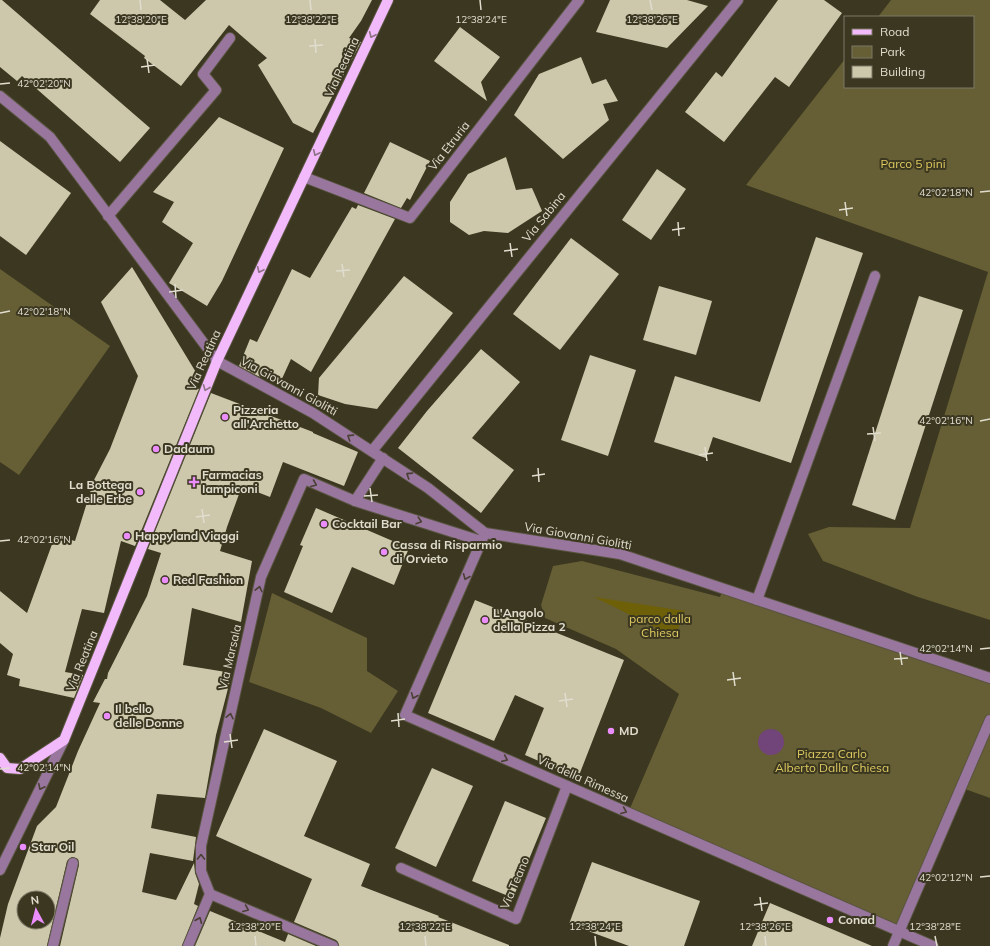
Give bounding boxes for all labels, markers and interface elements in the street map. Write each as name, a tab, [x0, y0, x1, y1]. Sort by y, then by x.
text: 12°38'20"E	[115, 13, 167, 26]
text: 12°38'22"E	[285, 13, 337, 26]
text: 12°38'24"E	[455, 13, 507, 26]
text: 12°38'26"E	[626, 13, 678, 26]
legend	[844, 16, 974, 88]
text: Road	[880, 24, 909, 39]
one-way arrow	[369, 31, 377, 39]
street label: Via Reatina	[321, 34, 362, 99]
text: Park	[880, 44, 906, 59]
text: Building	[880, 64, 925, 79]
text: 42°02'20"N	[17, 77, 71, 90]
street label: Via Etruria	[425, 118, 473, 173]
one-way arrow	[313, 148, 321, 156]
park label: Parco 5 pini	[880, 156, 946, 171]
text: 42°02'18"N	[919, 186, 973, 199]
street label: Via Sabina	[519, 188, 568, 245]
one-way arrow	[257, 266, 265, 273]
text: 42°02'18"N	[17, 305, 71, 318]
street label: Via Reatina	[184, 327, 224, 392]
street label: Via Giovanni Giolitti	[238, 353, 341, 419]
one-way arrow	[203, 384, 211, 392]
place label: Pizzeria all'Archetto	[233, 402, 299, 431]
marker: Pizzeria all'Archetto	[220, 412, 230, 422]
text: 42°02'16"N	[919, 414, 973, 427]
one-way arrow	[347, 434, 354, 442]
place label: Dadaum	[164, 441, 214, 456]
marker: Dadaum	[151, 444, 161, 454]
place label: Farmacias Iampiconi	[202, 467, 262, 496]
one-way arrow	[406, 473, 413, 480]
place label: La Bottega delle Erbe	[69, 477, 132, 506]
marker: Farmacias Iampiconi	[189, 477, 199, 487]
one-way arrow	[310, 479, 317, 487]
marker: La Bottega delle Erbe	[135, 487, 145, 497]
place label: Cocktail Bar	[332, 516, 402, 531]
one-way arrow	[415, 516, 422, 525]
marker: Cocktail Bar	[319, 519, 329, 529]
street label: Via Giovanni Giolitti	[523, 519, 633, 552]
place label: Happyland Viaggi	[135, 528, 239, 543]
marker: Happyland Viaggi	[122, 531, 132, 541]
text: 42°02'16"N	[17, 533, 71, 546]
place label: Cassa di Risparmio di Orvieto	[392, 537, 502, 566]
marker: Cassa di Risparmio di Orvieto	[379, 547, 389, 557]
place label: Red Fashion	[173, 572, 243, 587]
one-way arrow	[462, 573, 470, 580]
marker: Red Fashion	[160, 575, 170, 585]
one-way arrow	[254, 586, 262, 592]
place label: L'Angolo della Pizza 2	[493, 605, 566, 634]
park label: parco dalla Chiesa	[629, 611, 691, 640]
marker: L'Angolo della Pizza 2	[480, 615, 490, 625]
street label: Via Marsala	[215, 623, 244, 691]
street label: Via Reatina	[62, 628, 101, 694]
text: 42°02'14"N	[919, 642, 973, 655]
one-way arrow	[411, 692, 419, 699]
place label: Il bello delle Donne	[115, 701, 183, 730]
marker: Il bello delle Donne	[102, 711, 112, 721]
one-way arrow	[226, 713, 234, 719]
place label: MD	[619, 723, 639, 738]
marker: MD	[606, 726, 616, 736]
park label: Piazza Carlo Alberto Dalla Chiesa	[775, 746, 889, 775]
street label: Via della Rimessa	[535, 752, 631, 805]
one-way arrow	[501, 754, 508, 762]
text: 42°02'14"N	[17, 761, 71, 774]
one-way arrow	[38, 783, 46, 790]
one-way arrow	[620, 806, 628, 814]
place label: Star Oil	[31, 839, 74, 854]
marker: Star Oil	[18, 842, 28, 852]
one-way arrow	[197, 854, 205, 860]
street label: Via Teano	[497, 854, 532, 911]
text: 42°02'12"N	[919, 871, 973, 884]
north arrow	[16, 890, 56, 930]
text: N	[30, 893, 40, 908]
one-way arrow	[241, 904, 249, 912]
place label: Conad	[838, 912, 875, 927]
marker: Conad	[825, 915, 835, 925]
one-way arrow	[194, 916, 202, 924]
text: 12°38'20"E	[229, 920, 281, 933]
text: 12°38'22"E	[399, 920, 451, 933]
text: 12°38'24"E	[569, 920, 621, 933]
text: 12°38'26"E	[739, 920, 791, 933]
text: 12°38'28"E	[909, 920, 961, 933]

